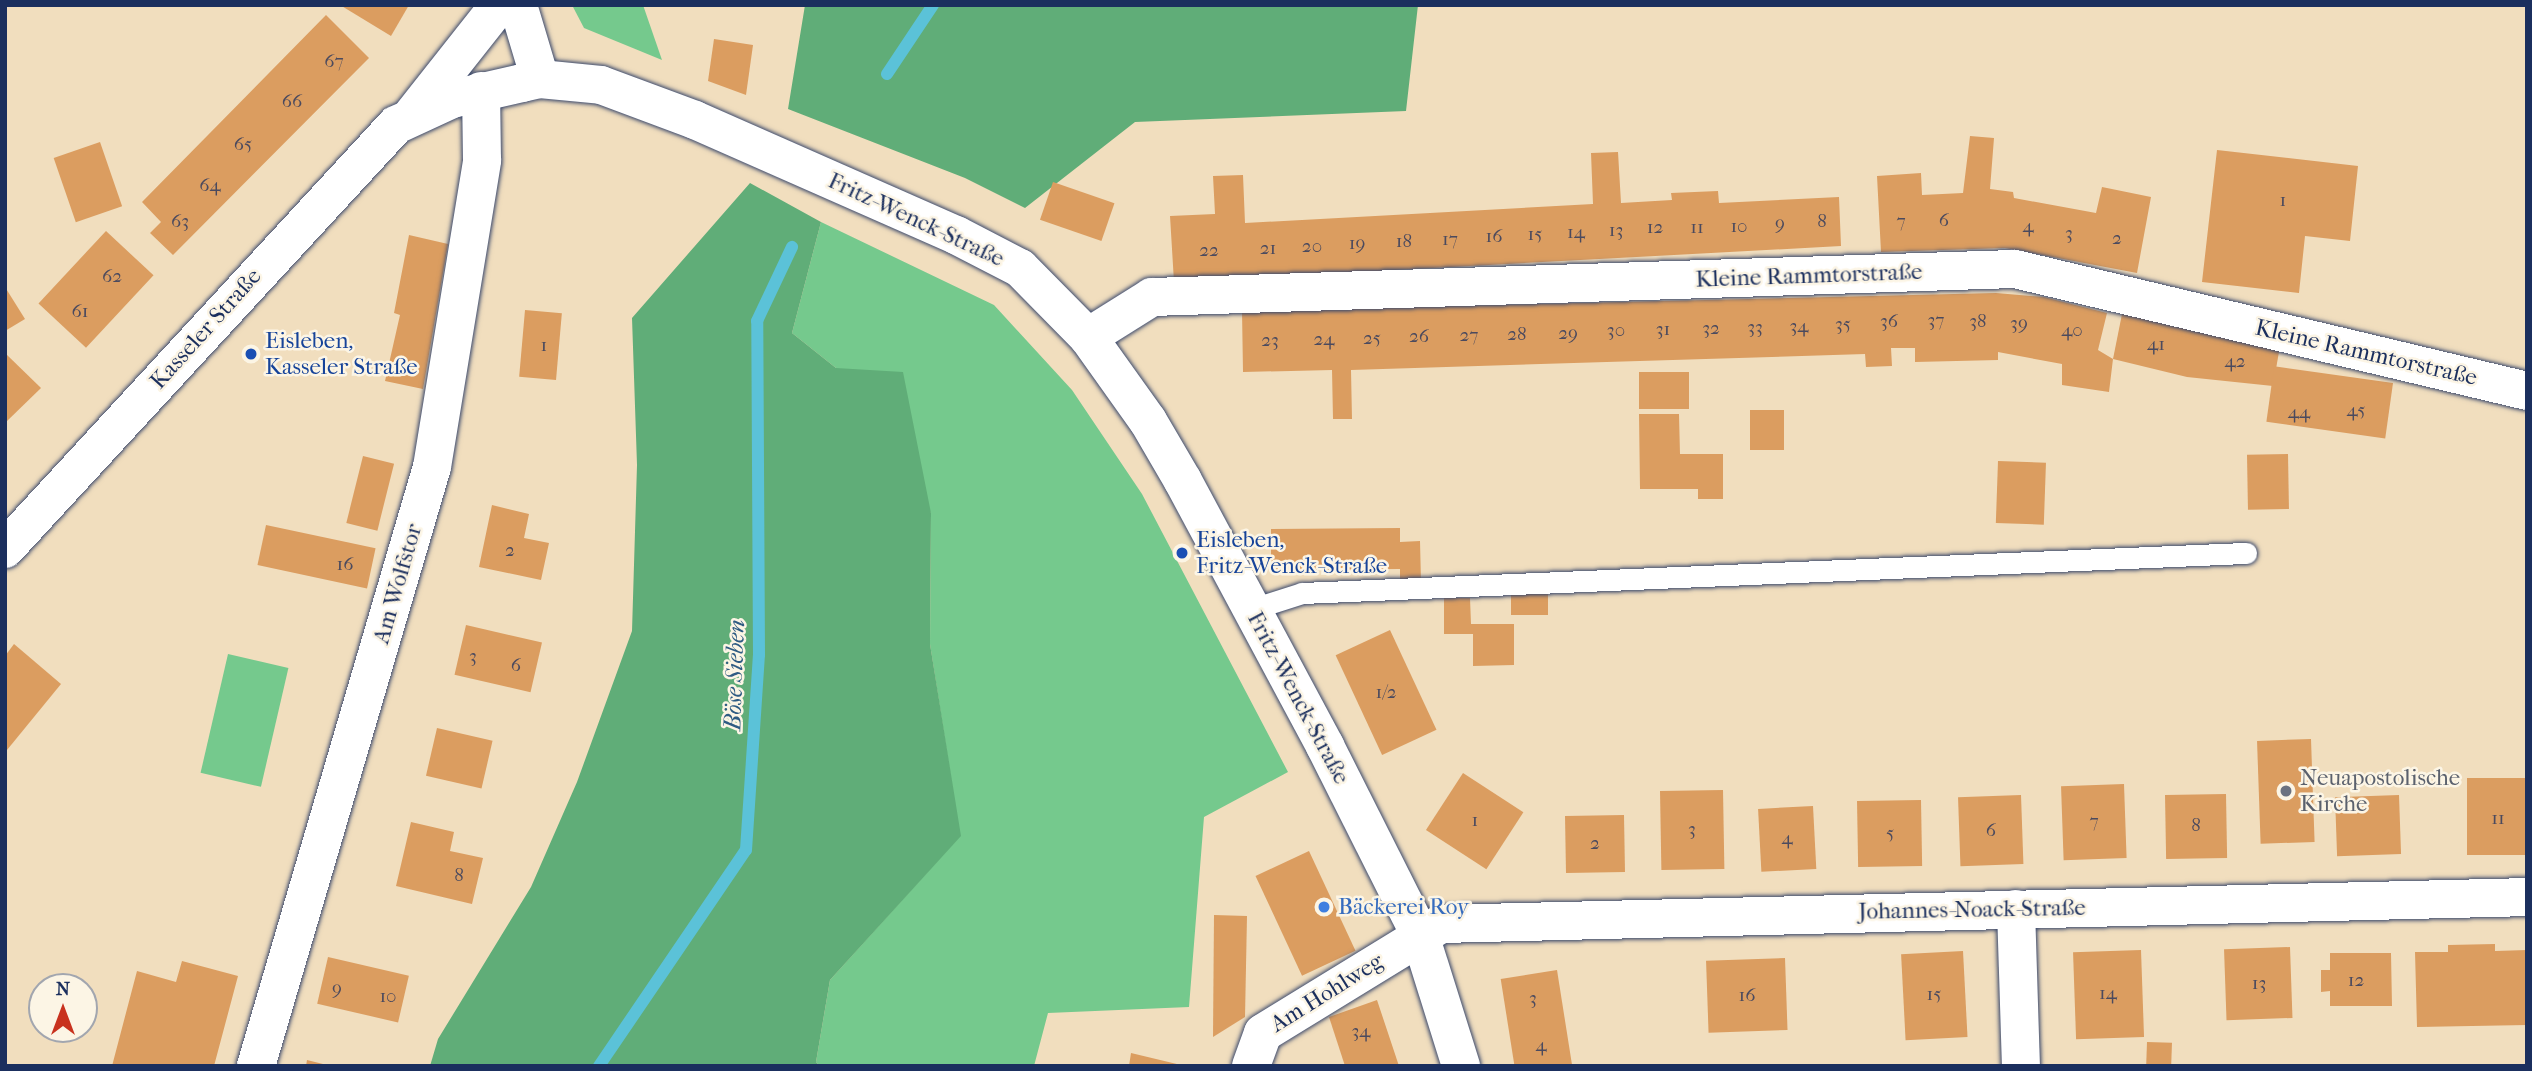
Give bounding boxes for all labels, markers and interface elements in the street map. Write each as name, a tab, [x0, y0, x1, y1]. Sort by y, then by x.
house number: 67	[324, 51, 344, 73]
house number: 66	[282, 91, 302, 113]
house number: 65	[234, 134, 252, 156]
street label: Fritz-Wenck-Straße	[824, 167, 1008, 273]
house number: 64	[199, 175, 221, 197]
house number: 1	[2280, 190, 2286, 212]
house number: 6	[1939, 210, 1949, 232]
house number: 63	[171, 211, 189, 233]
house number: 8	[1817, 211, 1827, 233]
house number: 7	[1896, 211, 1906, 233]
house number: 9	[1775, 213, 1785, 235]
house number: 10	[1730, 216, 1748, 238]
house number: 4	[2022, 216, 2034, 238]
house number: 12	[1647, 217, 1663, 239]
house number: 11	[1690, 217, 1704, 239]
house number: 13	[1609, 220, 1623, 242]
house number: 14	[1567, 222, 1585, 244]
house number: 3	[2065, 223, 2073, 245]
house number: 15	[1528, 224, 1542, 246]
house number: 16	[1486, 226, 1502, 248]
house number: 2	[2112, 228, 2122, 250]
house number: 17	[1442, 229, 1458, 251]
house number: 18	[1396, 231, 1412, 253]
house number: 19	[1349, 233, 1365, 255]
house number: 20	[1302, 236, 1322, 258]
house number: 21	[1260, 238, 1276, 260]
house number: 22	[1199, 240, 1219, 262]
street label: Kleine Rammtorstraße	[1695, 258, 1923, 294]
street label: Kasseler Straße	[145, 263, 267, 395]
house number: 62	[102, 266, 122, 288]
house number: 61	[72, 301, 88, 323]
house number: 37	[1928, 310, 1944, 332]
house number: 36	[1880, 311, 1898, 333]
house number: 38	[1969, 311, 1987, 333]
house number: 39	[2010, 313, 2028, 335]
house number: 35	[1835, 314, 1851, 336]
street label: Kleine Rammtorstraße	[2252, 314, 2480, 392]
house number: 34	[1789, 316, 1809, 338]
house number: 33	[1747, 317, 1763, 339]
house number: 32	[1702, 318, 1720, 340]
house number: 31	[1656, 319, 1670, 341]
house number: 30	[1607, 320, 1625, 342]
house number: 40	[2061, 320, 2083, 342]
house number: 29	[1558, 323, 1578, 345]
house number: 28	[1507, 324, 1527, 346]
house number: 27	[1460, 325, 1478, 347]
house number: 26	[1409, 326, 1429, 348]
place label: Eisleben, Kasseler Straße	[265, 327, 418, 381]
house number: 25	[1363, 328, 1381, 350]
house number: 24	[1314, 329, 1334, 351]
house number: 23	[1261, 330, 1279, 352]
house number: 41	[2147, 334, 2165, 356]
house number: 1	[541, 335, 547, 357]
marker: Eisleben, Kasseler Straße	[243, 346, 259, 362]
house number: 42	[2225, 351, 2245, 373]
house number: 45	[2347, 400, 2365, 422]
house number: 44	[2288, 402, 2310, 424]
street label: Am Wolfstor	[368, 521, 428, 647]
place label: Eisleben, Fritz-Wenck-Straße	[1196, 526, 1387, 580]
house number: 2	[505, 540, 515, 562]
marker: Eisleben, Fritz-Wenck-Straße	[1174, 545, 1190, 561]
house number: 16	[337, 554, 353, 576]
street label: Fritz-Wenck-Straße	[1241, 607, 1355, 789]
water label: Böse Sieben	[719, 619, 751, 731]
house number: 3	[469, 646, 477, 668]
house number: 6	[511, 655, 521, 677]
house number: 1/2	[1375, 682, 1397, 704]
place label: Neuapostolische Kirche	[2300, 764, 2460, 818]
marker: Neuapostolische Kirche	[2278, 783, 2294, 799]
house number: 11	[2491, 808, 2505, 830]
house number: 1	[1472, 810, 1478, 832]
house number: 7	[2089, 811, 2099, 833]
house number: 8	[2191, 815, 2201, 837]
house number: 3	[1688, 819, 1696, 841]
house number: 6	[1986, 820, 1996, 842]
house number: 5	[1886, 823, 1894, 845]
house number: 4	[1781, 828, 1793, 850]
house number: 2	[1590, 833, 1600, 855]
house number: 8	[454, 865, 464, 887]
place label: Bäckerei Roy	[1338, 893, 1469, 921]
street label: Johannes-Noack-Straße	[1858, 894, 2086, 926]
marker: Bäckerei Roy	[1316, 899, 1332, 915]
street label: Am Hohlweg	[1266, 947, 1388, 1039]
house number: 12	[2348, 970, 2364, 992]
north arrow	[28, 973, 98, 1043]
house number: 13	[2252, 973, 2266, 995]
text: N	[56, 978, 70, 1000]
house number: 9	[332, 978, 342, 1000]
house number: 14	[2099, 983, 2117, 1005]
house number: 15	[1927, 984, 1941, 1006]
house number: 16	[1739, 985, 1755, 1007]
house number: 10	[379, 986, 397, 1008]
house number: 3	[1529, 988, 1537, 1010]
house number: 34	[1351, 1021, 1371, 1043]
house number: 4	[1535, 1035, 1547, 1057]

